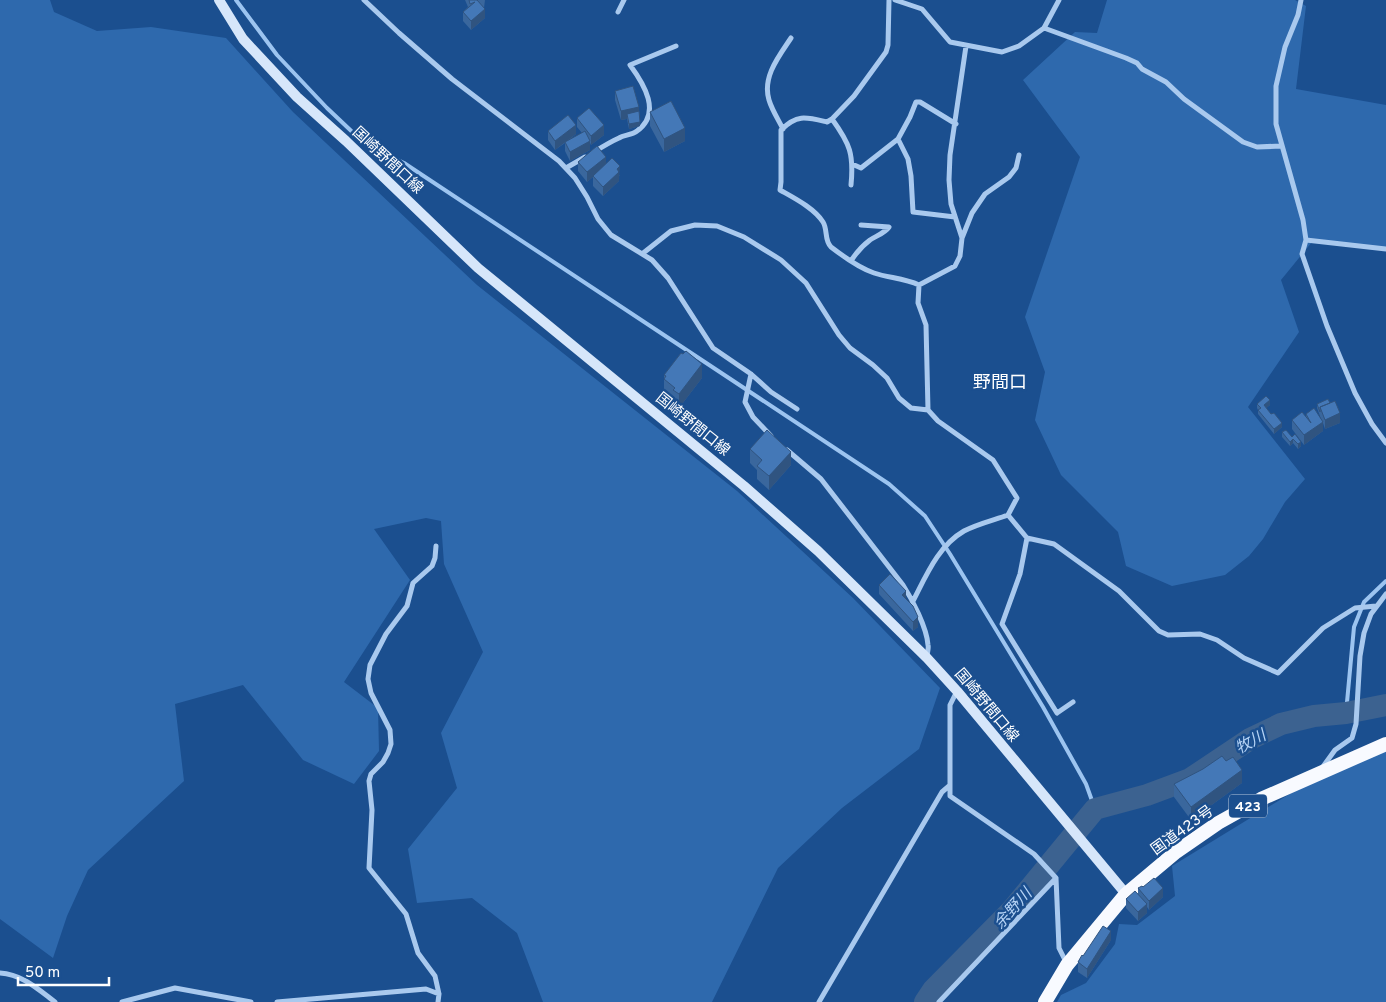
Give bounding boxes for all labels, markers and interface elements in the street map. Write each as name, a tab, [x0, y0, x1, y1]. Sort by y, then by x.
street label: 国崎野間口線	[348, 123, 426, 199]
district label: 野間口	[973, 372, 1027, 395]
street label: 国崎野間口線	[651, 389, 733, 461]
street label: 国崎野間口線	[950, 665, 1022, 747]
water label: 牧川	[1232, 725, 1272, 759]
road number: 423	[1229, 794, 1267, 818]
street label: 国道423号	[1148, 802, 1218, 860]
water label: 余野川	[990, 883, 1038, 934]
scale bar	[18, 954, 109, 986]
text: 50 m	[25, 964, 60, 983]

